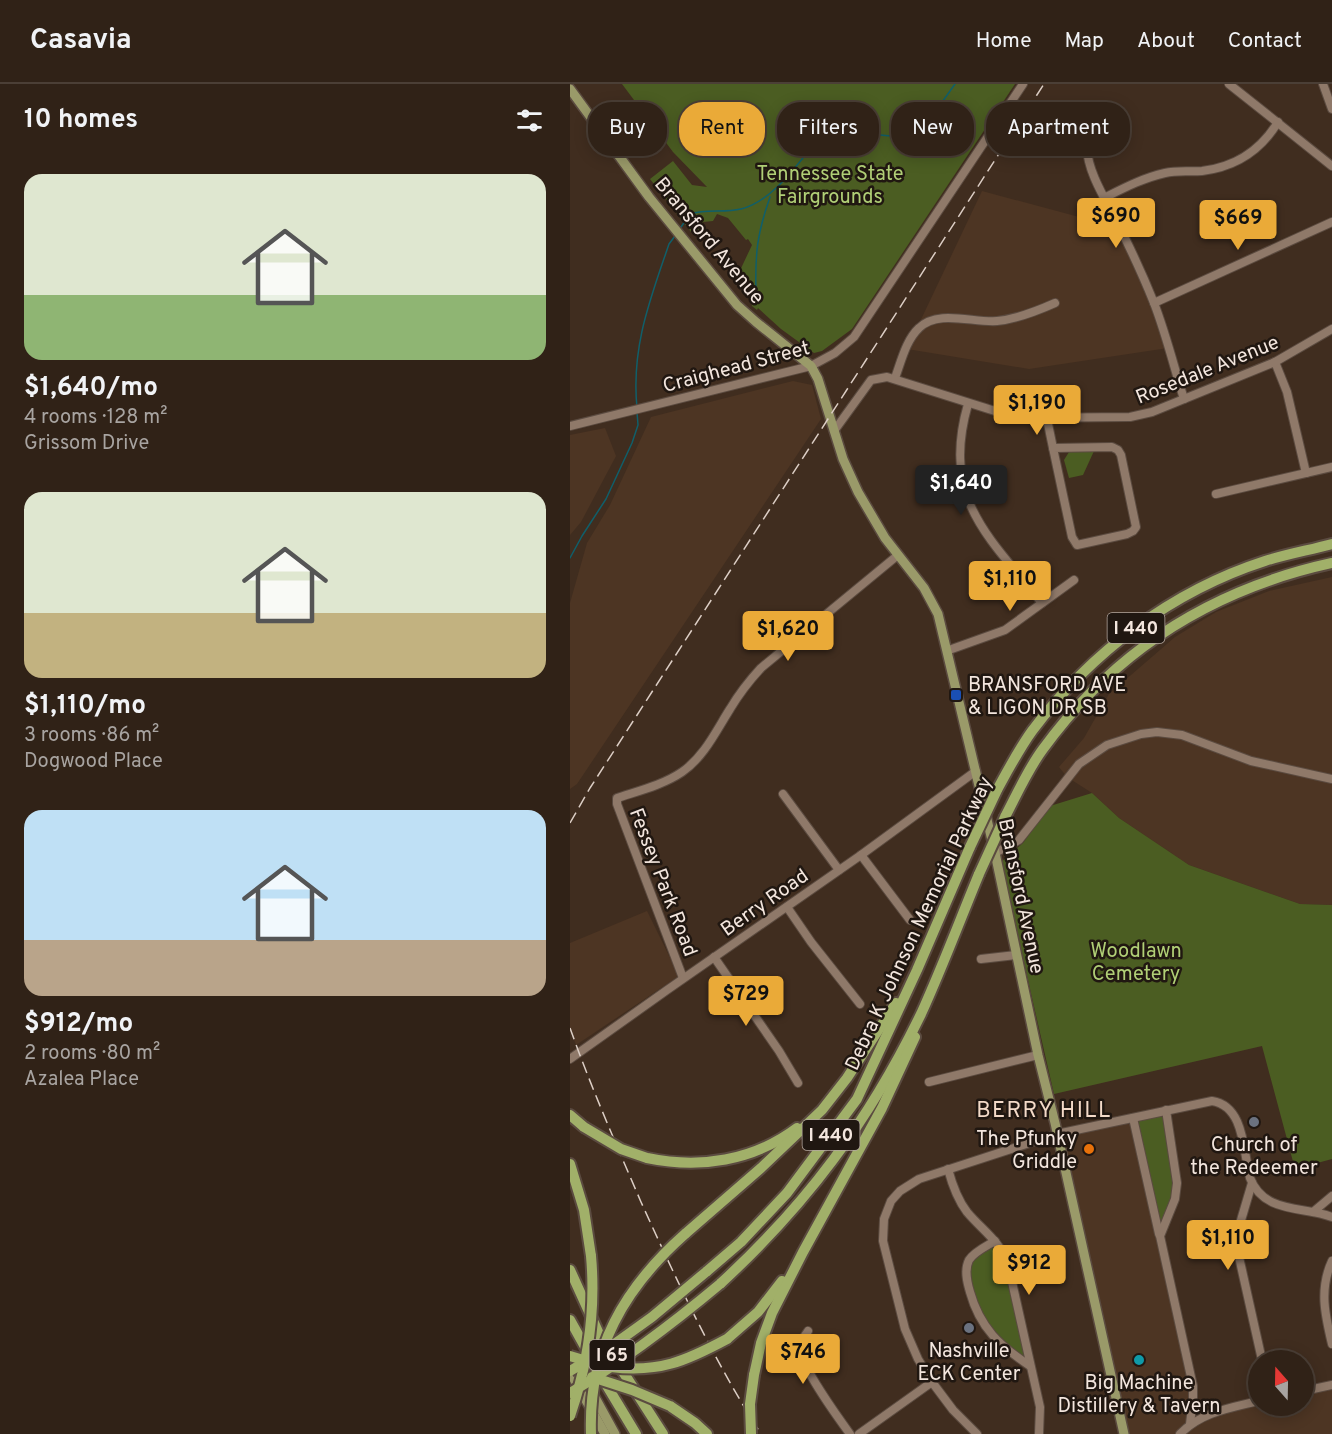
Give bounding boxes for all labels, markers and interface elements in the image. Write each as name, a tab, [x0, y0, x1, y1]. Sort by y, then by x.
text: Casavia	[30, 23, 132, 59]
text: Home	[976, 28, 1032, 55]
text: Map	[1065, 28, 1104, 55]
text: About	[1137, 28, 1195, 55]
text: Contact	[1228, 28, 1302, 55]
chip: Buy	[588, 102, 667, 156]
chip: Rent	[679, 102, 765, 156]
chip: Filters	[777, 102, 879, 156]
chip: New	[891, 102, 974, 156]
chip: Apartment	[986, 102, 1130, 156]
text: 10 homes	[24, 104, 138, 137]
icon: filters	[513, 104, 546, 137]
park label: Tennessee State Fairgrounds	[756, 162, 904, 211]
street label: Bransford Avenue	[648, 172, 769, 310]
pin: $690	[1080, 198, 1152, 249]
pin: $669	[1202, 200, 1274, 251]
text: $690	[1091, 204, 1141, 230]
text: $669	[1214, 206, 1262, 232]
icon: home	[231, 213, 339, 321]
street label: Rosedale Avenue	[1132, 330, 1283, 411]
street label: Craighead Street	[660, 336, 813, 400]
text: $1,640/mo	[24, 372, 158, 405]
pin: $1,190	[988, 385, 1086, 436]
text: $1,190	[1008, 391, 1066, 417]
text: 4 rooms · 128 m²	[24, 405, 167, 431]
text: Grissom Drive	[24, 431, 149, 457]
pin: $1,640	[912, 465, 1010, 516]
text: $1,640	[929, 471, 993, 497]
icon: home	[231, 531, 339, 639]
pin: $1,110	[961, 561, 1059, 612]
text: $1,110	[983, 567, 1037, 593]
pin: $1,620	[739, 611, 837, 662]
road number: I 440	[1108, 613, 1164, 643]
text: $1,620	[757, 617, 819, 643]
place label: BRANSFORD AVE & LIGON DR SB	[968, 673, 1126, 722]
marker: BRANSFORD AVE & LIGON DR SB	[949, 688, 963, 702]
text: $1,110/mo	[24, 690, 146, 723]
text: 3 rooms · 86 m²	[24, 723, 159, 749]
text: Dogwood Place	[24, 749, 163, 775]
street label: Debra K Johnson Memorial Parkway	[840, 773, 1000, 1075]
street label: Fessey Park Road	[622, 805, 702, 961]
street label: Bransford Avenue	[991, 816, 1049, 977]
icon: home	[231, 849, 339, 957]
street label: Berry Road	[716, 864, 814, 943]
park label: Woodlawn Cemetery	[1090, 939, 1182, 988]
pin: $729	[710, 976, 782, 1027]
text: $729	[722, 982, 770, 1008]
text: $912/mo	[24, 1008, 133, 1041]
text: 2 rooms · 80 m²	[24, 1041, 160, 1067]
text: Azalea Place	[24, 1067, 139, 1093]
district label: BERRY HILL	[976, 1098, 1112, 1125]
marker: Church of the Redeemer	[1247, 1115, 1261, 1129]
road number: I 440	[802, 1120, 860, 1150]
place label: The Pfunky Griddle	[976, 1127, 1077, 1176]
place label: Church of the Redeemer	[1190, 1133, 1318, 1182]
marker: The Pfunky Griddle	[1082, 1142, 1096, 1156]
pin: $1,110	[1179, 1220, 1277, 1271]
text: $1,110	[1201, 1226, 1255, 1252]
pin: $912	[993, 1245, 1065, 1296]
text: $912	[1007, 1251, 1051, 1277]
marker: Nashville ECK Center	[962, 1321, 976, 1335]
pin: $746	[767, 1334, 839, 1385]
place label: Nashville ECK Center	[917, 1339, 1021, 1388]
road number: I 65	[590, 1340, 634, 1370]
text: $746	[780, 1340, 826, 1366]
north arrow	[1248, 1350, 1314, 1416]
map controls	[1248, 1350, 1314, 1416]
marker: Big Machine Distillery & Tavern	[1132, 1353, 1146, 1367]
place label: Big Machine Distillery & Tavern	[1057, 1371, 1221, 1420]

